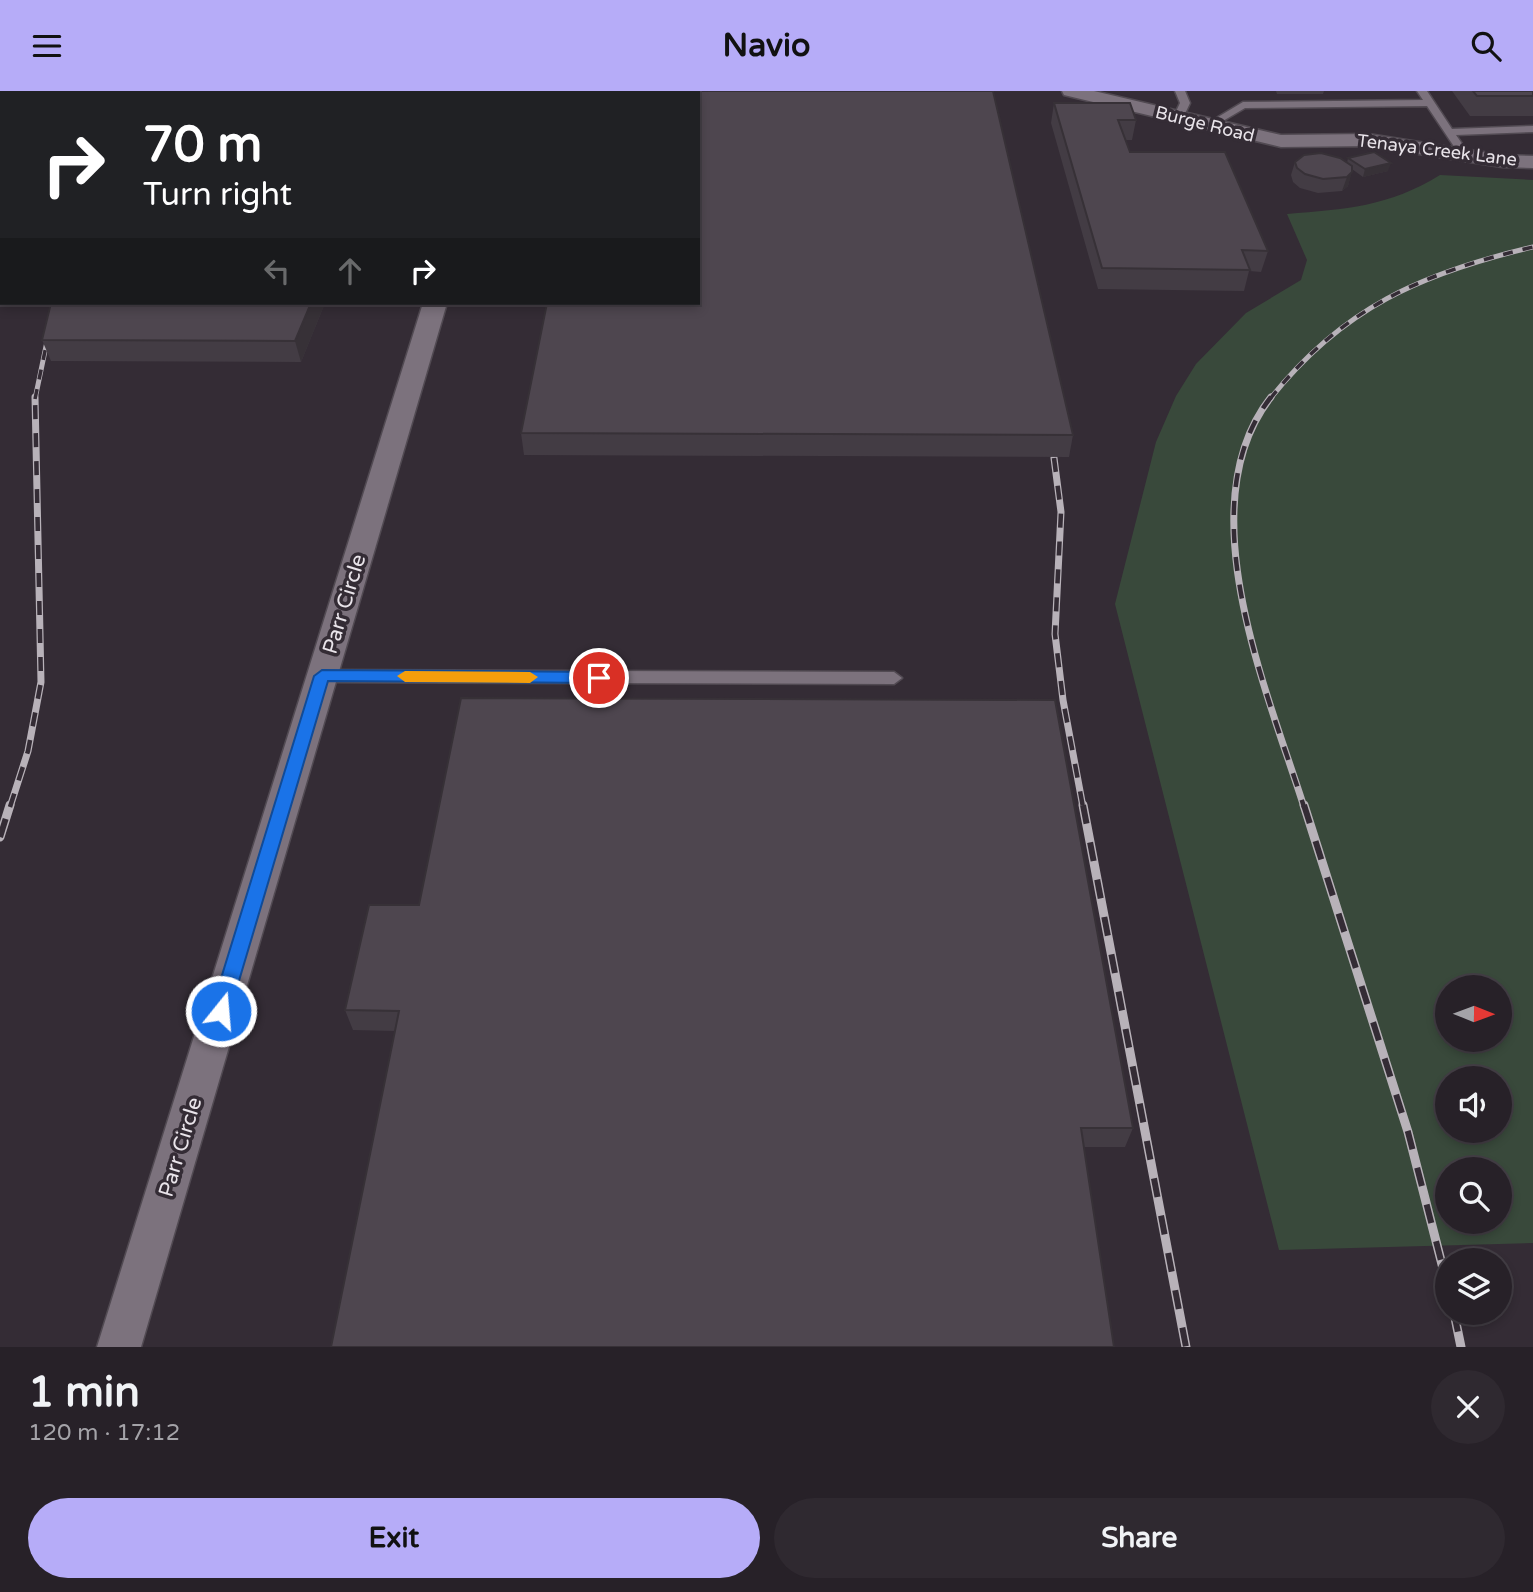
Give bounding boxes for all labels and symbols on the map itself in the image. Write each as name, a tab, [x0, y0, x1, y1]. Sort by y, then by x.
street label: Burge Road	[1153, 101, 1257, 147]
street label: Tenaya Creek Lane	[1356, 129, 1518, 171]
street label: Parr Circle	[317, 551, 371, 657]
pin	[569, 648, 629, 708]
position arrow	[184, 974, 258, 1048]
north arrow	[1435, 975, 1512, 1052]
street label: Parr Circle	[153, 1094, 207, 1200]

